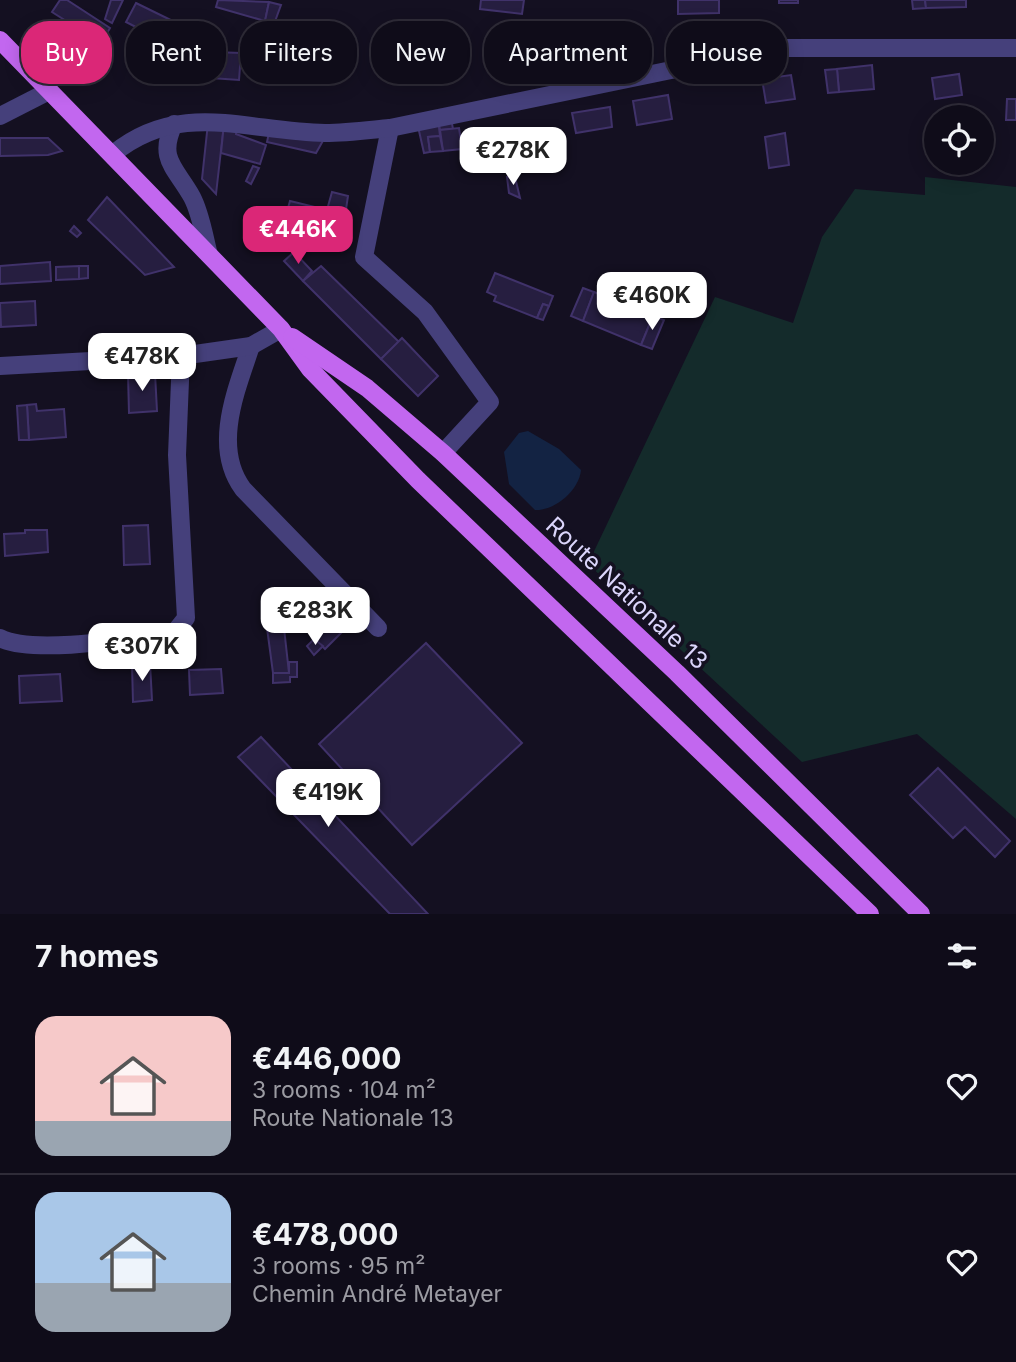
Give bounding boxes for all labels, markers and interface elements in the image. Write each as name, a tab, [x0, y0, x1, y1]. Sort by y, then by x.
chip: Buy	[21, 21, 112, 84]
chip: Rent	[126, 21, 226, 84]
chip: Filters	[240, 21, 357, 84]
chip: New	[371, 21, 470, 84]
chip: Apartment	[484, 21, 652, 84]
chip: House	[666, 21, 787, 84]
map controls	[924, 105, 994, 175]
button: locate	[924, 105, 994, 175]
pin: €278K	[464, 128, 562, 187]
text: €278K	[476, 136, 550, 164]
pin: €446K	[249, 206, 347, 266]
text: €446K	[259, 215, 337, 243]
pin: €460K	[603, 272, 701, 332]
text: €460K	[613, 281, 691, 309]
pin: €478K	[93, 334, 191, 393]
text: €478K	[104, 342, 180, 370]
street label: Route Nationale 13	[540, 511, 714, 675]
pin: €283K	[266, 588, 364, 647]
text: €283K	[277, 596, 353, 624]
pin: €307K	[93, 624, 191, 683]
text: €307K	[104, 632, 180, 660]
pin: €419K	[279, 770, 377, 829]
text: €419K	[292, 778, 364, 806]
icon: filters	[943, 937, 981, 975]
text: 7 homes	[35, 938, 159, 974]
text: €446,000	[252, 1040, 402, 1076]
icon: home	[91, 1044, 175, 1128]
icon: heart	[943, 1067, 981, 1105]
text: 3 rooms · 104 m²	[252, 1076, 436, 1104]
text: Route Nationale 13	[252, 1104, 454, 1132]
text: €478,000	[252, 1216, 399, 1252]
icon: home	[91, 1220, 175, 1304]
icon: heart	[943, 1243, 981, 1281]
text: 3 rooms · 95 m²	[252, 1252, 425, 1280]
text: Chemin André Metayer	[252, 1280, 502, 1308]

